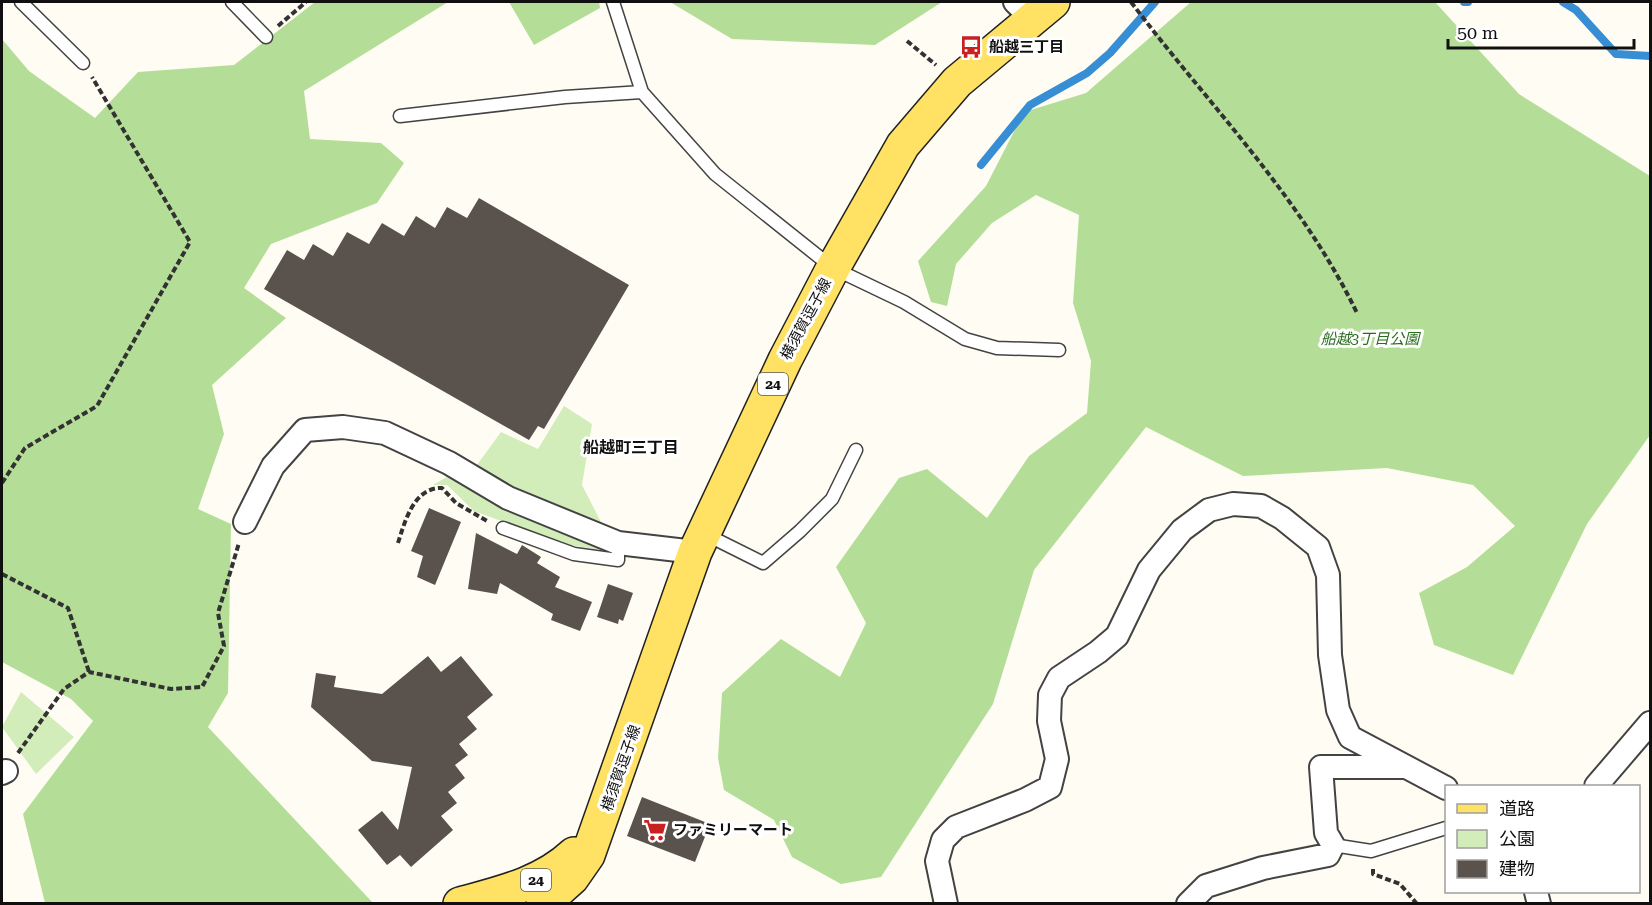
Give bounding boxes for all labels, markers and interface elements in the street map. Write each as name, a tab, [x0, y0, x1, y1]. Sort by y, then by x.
scale bar	[1448, 12, 1634, 50]
text: 50 m	[1457, 22, 1498, 43]
bus stop icon: 船越三丁目	[958, 34, 984, 60]
place label: 船越三丁目	[989, 38, 1064, 56]
street label: 横須賀逗子線	[777, 275, 835, 363]
park label: 船越3丁目公園	[1321, 330, 1421, 348]
road number: 24	[758, 373, 788, 395]
district label: 船越町三丁目	[583, 438, 679, 457]
street label: 横須賀逗子線	[598, 723, 644, 813]
legend	[1445, 785, 1640, 893]
text: 道路	[1499, 798, 1535, 819]
supermarket icon: ファミリーマート	[642, 817, 668, 843]
place label: ファミリーマート	[673, 821, 793, 839]
text: 公園	[1499, 828, 1535, 849]
text: 建物	[1499, 858, 1535, 879]
road number: 24	[521, 869, 551, 891]

